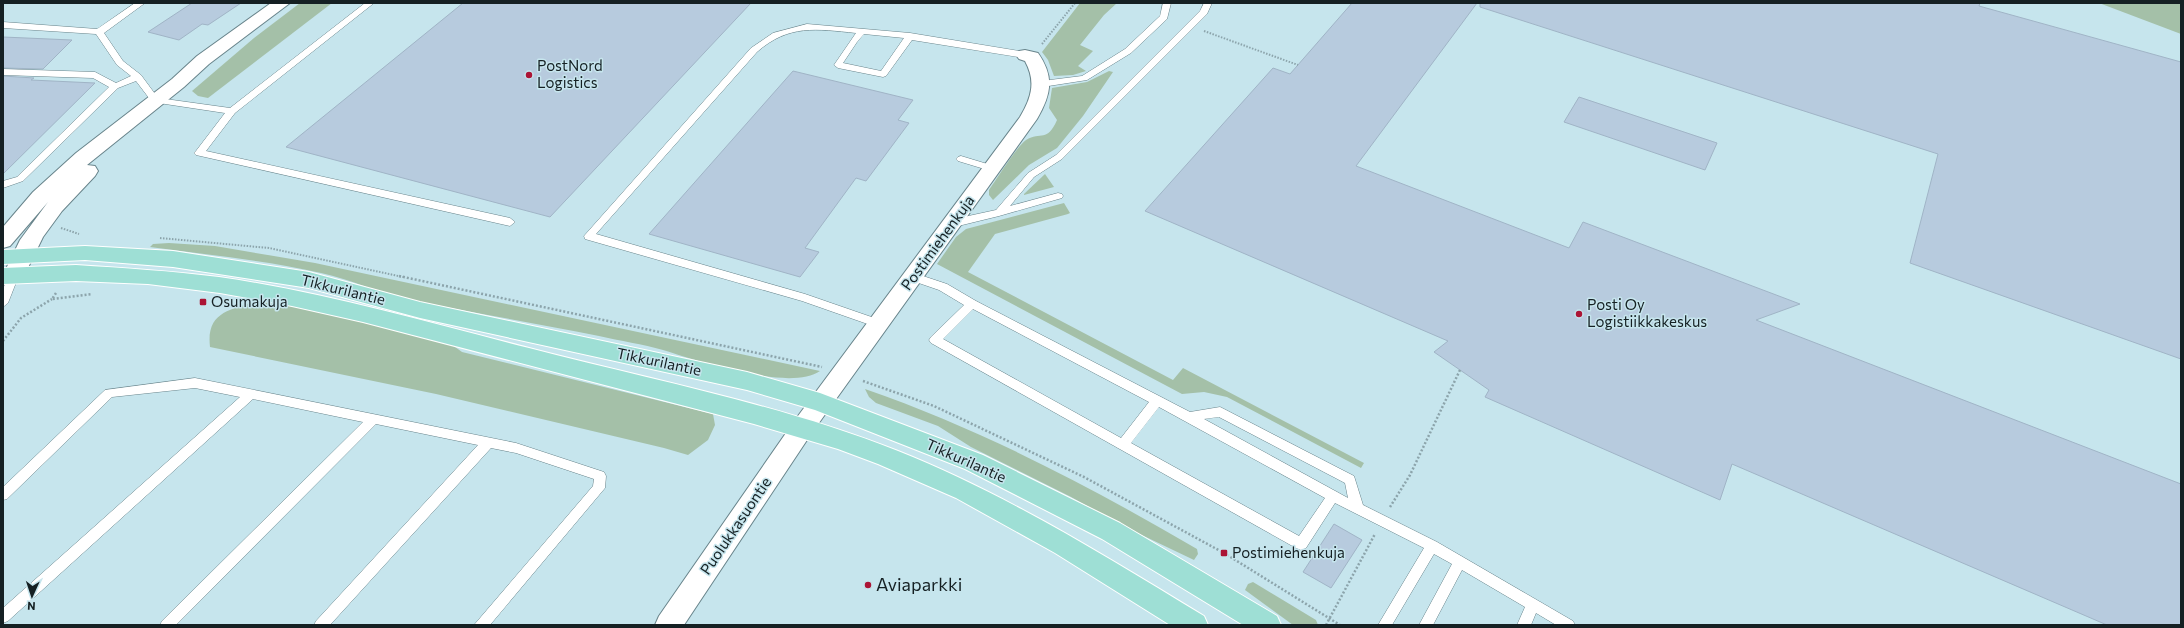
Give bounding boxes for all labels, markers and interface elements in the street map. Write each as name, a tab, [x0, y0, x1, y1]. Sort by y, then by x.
place label: PostNord Logistics	[537, 56, 603, 91]
marker: PostNord Logistics	[524, 70, 534, 80]
street label: Postimiehenkuja	[897, 191, 978, 293]
street label: Tikkurilantie	[299, 270, 387, 308]
place label: Osumakuja	[211, 292, 288, 310]
place label: Posti Oy Logistiikkakeskus	[1587, 295, 1707, 330]
marker: Osumakuja	[198, 297, 208, 307]
marker: Posti Oy Logistiikkakeskus	[1574, 309, 1584, 319]
street label: Tikkurilantie	[615, 343, 703, 379]
street label: Tikkurilantie	[923, 434, 1009, 486]
street label: Puolukkasuontie	[696, 473, 774, 578]
place label: Postimiehenkuja	[1232, 543, 1345, 561]
marker: Postimiehenkuja	[1219, 548, 1229, 558]
place label: Aviaparkki	[876, 573, 962, 595]
north arrow	[12, 576, 52, 616]
marker: Aviaparkki	[863, 580, 873, 590]
text: N	[27, 600, 36, 613]

